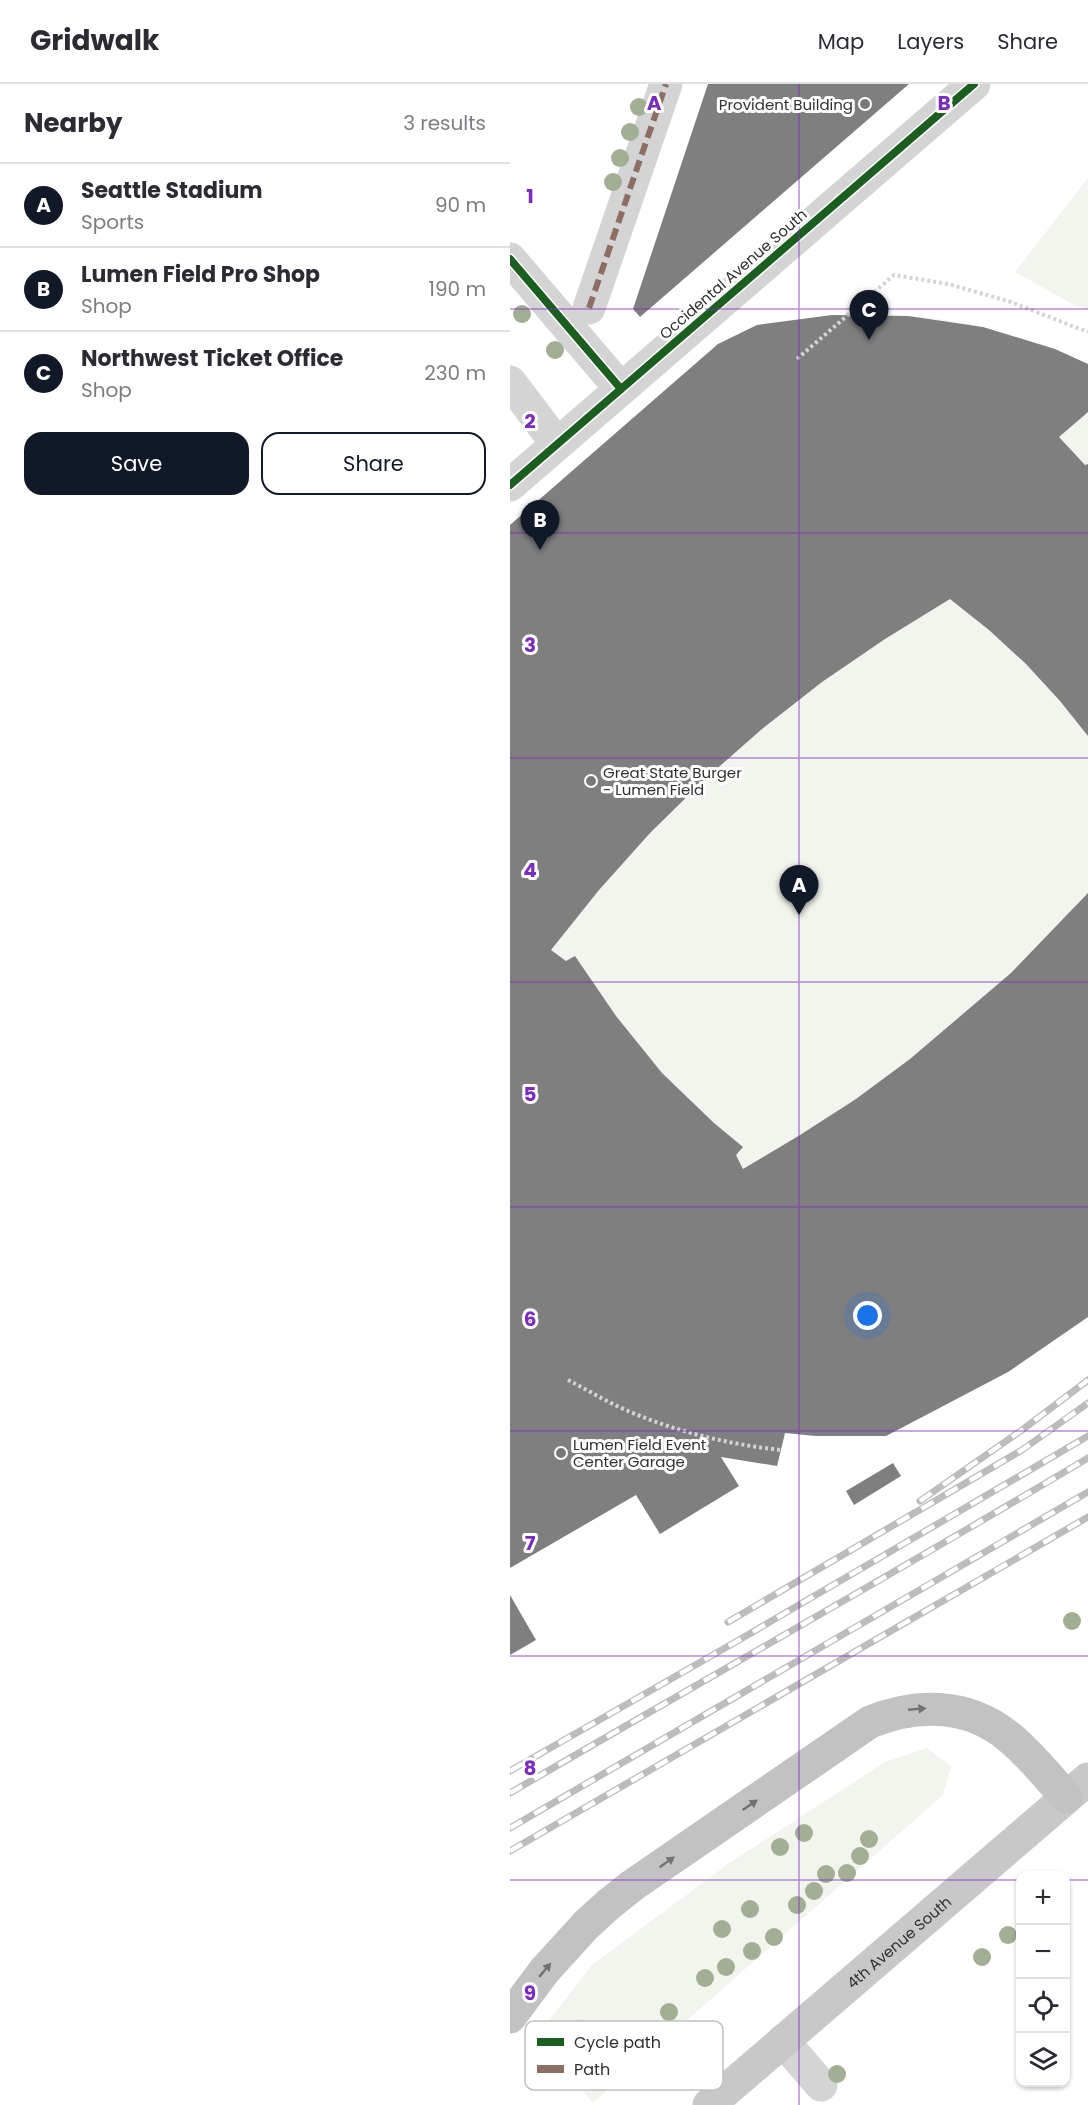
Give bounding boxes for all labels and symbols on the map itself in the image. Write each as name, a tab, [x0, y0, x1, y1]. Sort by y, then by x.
text: A	[647, 89, 662, 117]
text: B	[937, 89, 951, 117]
place label: Provident Building	[719, 94, 853, 115]
marker: Provident Building	[858, 97, 872, 111]
text: 1	[526, 182, 534, 210]
street label: Occidental Avenue South	[655, 204, 811, 344]
pin: C	[850, 290, 888, 340]
text: 2	[524, 407, 536, 435]
pin: B	[520, 500, 560, 550]
text: 3	[524, 631, 536, 659]
place label: Great State Burger - Lumen Field	[603, 762, 742, 800]
marker: Great State Burger - Lumen Field	[584, 774, 598, 788]
text: 4	[523, 856, 537, 884]
pin: A	[780, 866, 818, 915]
text: 5	[524, 1080, 537, 1108]
your location	[853, 1301, 882, 1330]
text: 6	[524, 1305, 536, 1333]
place label: Lumen Field Event Center Garage	[573, 1434, 706, 1472]
marker: Lumen Field Event Center Garage	[554, 1446, 568, 1460]
text: 7	[525, 1529, 536, 1557]
one-way arrow	[908, 1705, 927, 1714]
text: 8	[524, 1754, 536, 1782]
one-way arrow	[742, 1800, 758, 1811]
one-way arrow	[659, 1856, 675, 1868]
street label: 4th Avenue South	[842, 1891, 955, 1993]
one-way arrow	[538, 1963, 551, 1978]
text: 9	[524, 1979, 536, 2007]
legend	[525, 2021, 723, 2090]
text: Cycle path	[574, 2031, 661, 2054]
text: Path	[574, 2058, 610, 2081]

